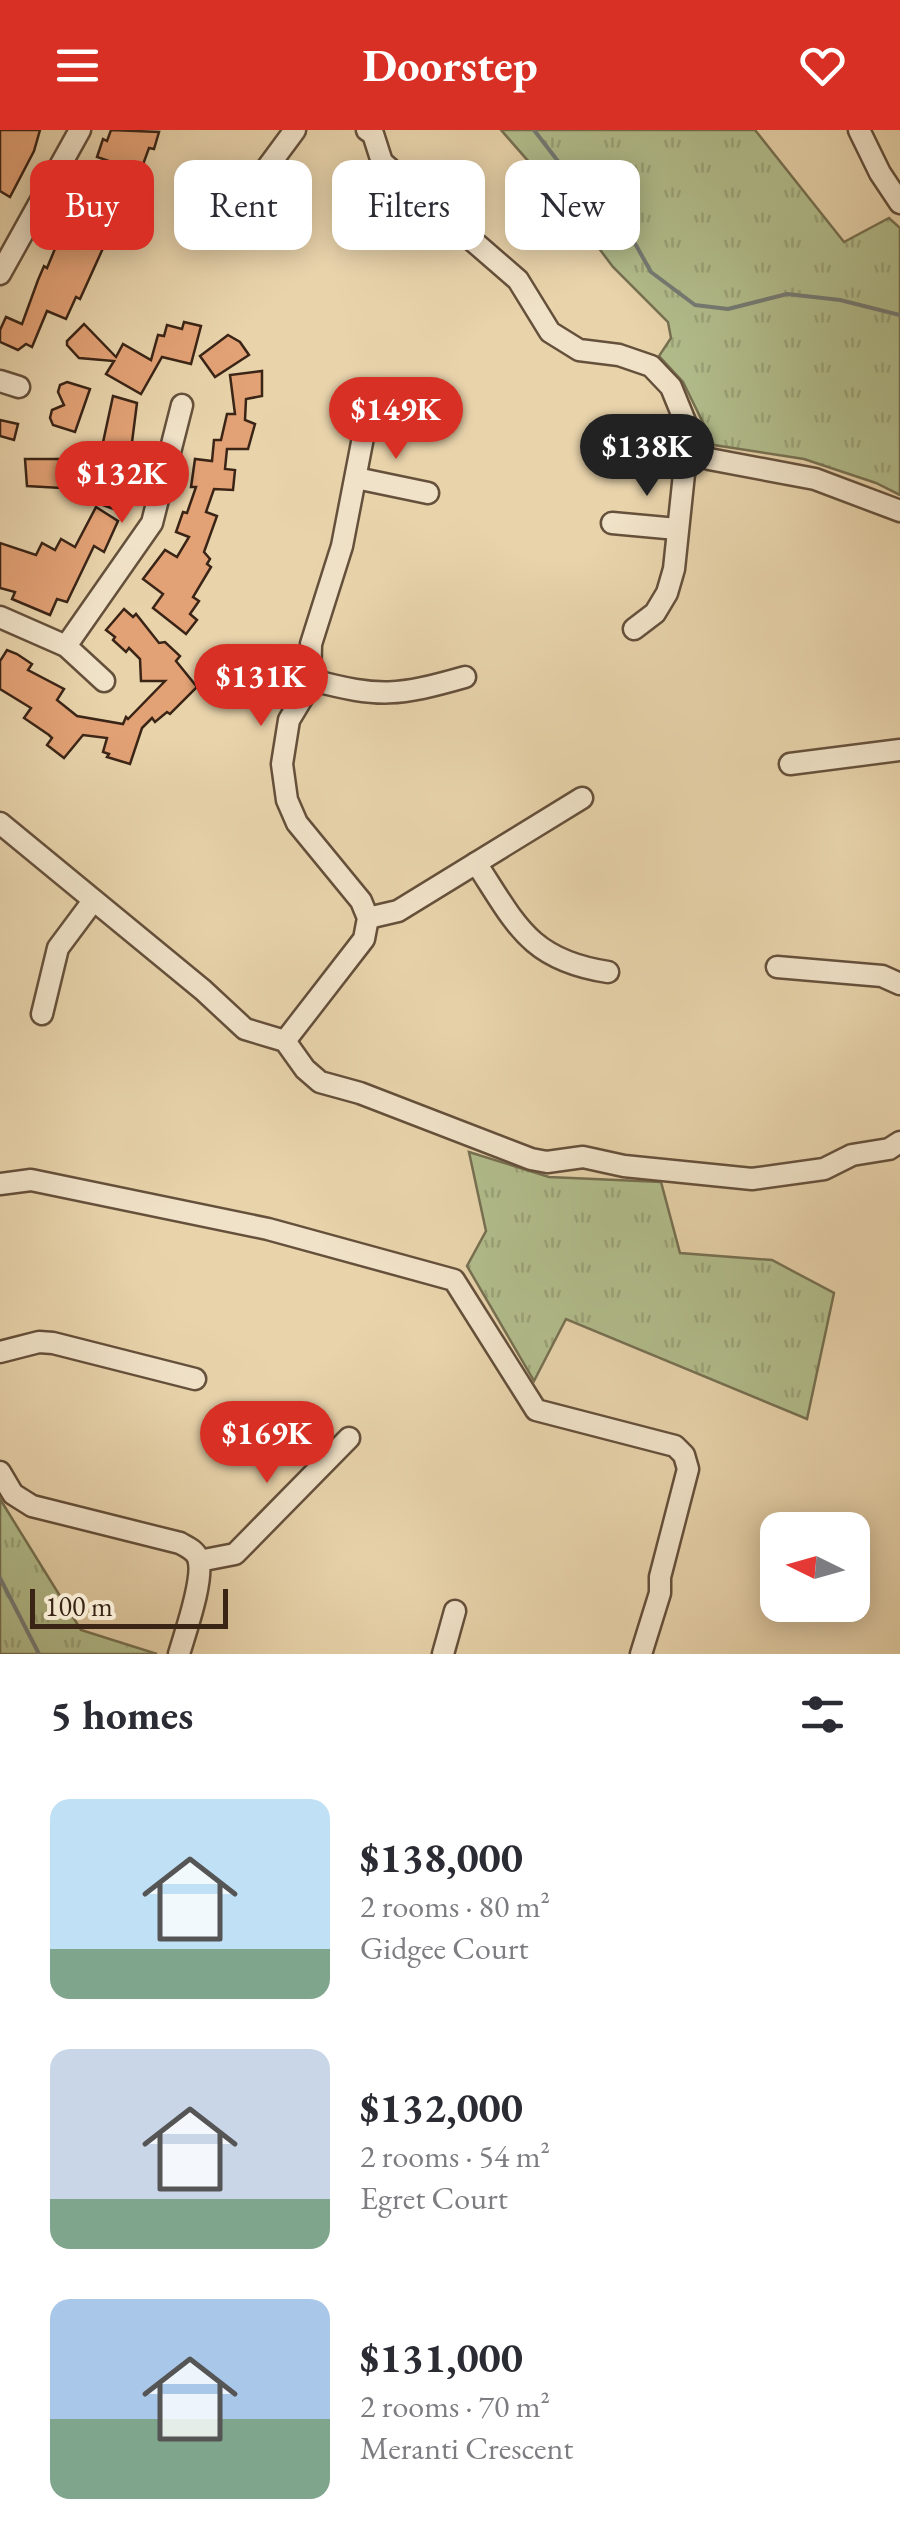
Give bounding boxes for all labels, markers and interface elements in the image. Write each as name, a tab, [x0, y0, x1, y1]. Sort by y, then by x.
text: Doorstep	[362, 36, 538, 94]
icon: menu	[50, 38, 105, 93]
icon: heart	[795, 38, 850, 93]
chip: Buy	[30, 160, 154, 250]
chip: Rent	[174, 160, 312, 250]
chip: Filters	[332, 160, 485, 250]
chip: New	[505, 160, 640, 250]
pin: $149K	[326, 377, 466, 462]
text: $149K	[351, 388, 441, 430]
pin: $138K	[577, 414, 717, 499]
text: $138K	[602, 425, 692, 467]
pin: $132K	[52, 441, 192, 526]
text: $132K	[77, 452, 167, 494]
pin: $131K	[191, 644, 331, 729]
text: $131K	[216, 655, 306, 697]
pin: $169K	[197, 1401, 337, 1486]
text: $169K	[222, 1412, 312, 1454]
north arrow	[760, 1512, 870, 1622]
map controls	[760, 1512, 870, 1622]
scale bar	[30, 1584, 228, 1628]
text: 100 m	[45, 1588, 113, 1624]
text: 5 homes	[50, 1687, 193, 1742]
icon: filters	[795, 1687, 850, 1742]
text: $138,000	[360, 1830, 523, 1885]
icon: home	[130, 1839, 250, 1959]
text: 2 rooms · 80 m²	[360, 1885, 550, 1927]
text: Gidgee Court	[360, 1927, 528, 1969]
text: $132,000	[360, 2080, 523, 2135]
icon: home	[130, 2089, 250, 2209]
text: 2 rooms · 54 m²	[360, 2135, 550, 2177]
text: Egret Court	[360, 2177, 508, 2219]
text: $131,000	[360, 2330, 523, 2385]
icon: home	[130, 2339, 250, 2459]
text: 2 rooms · 70 m²	[360, 2385, 550, 2427]
text: Meranti Crescent	[360, 2427, 573, 2469]

